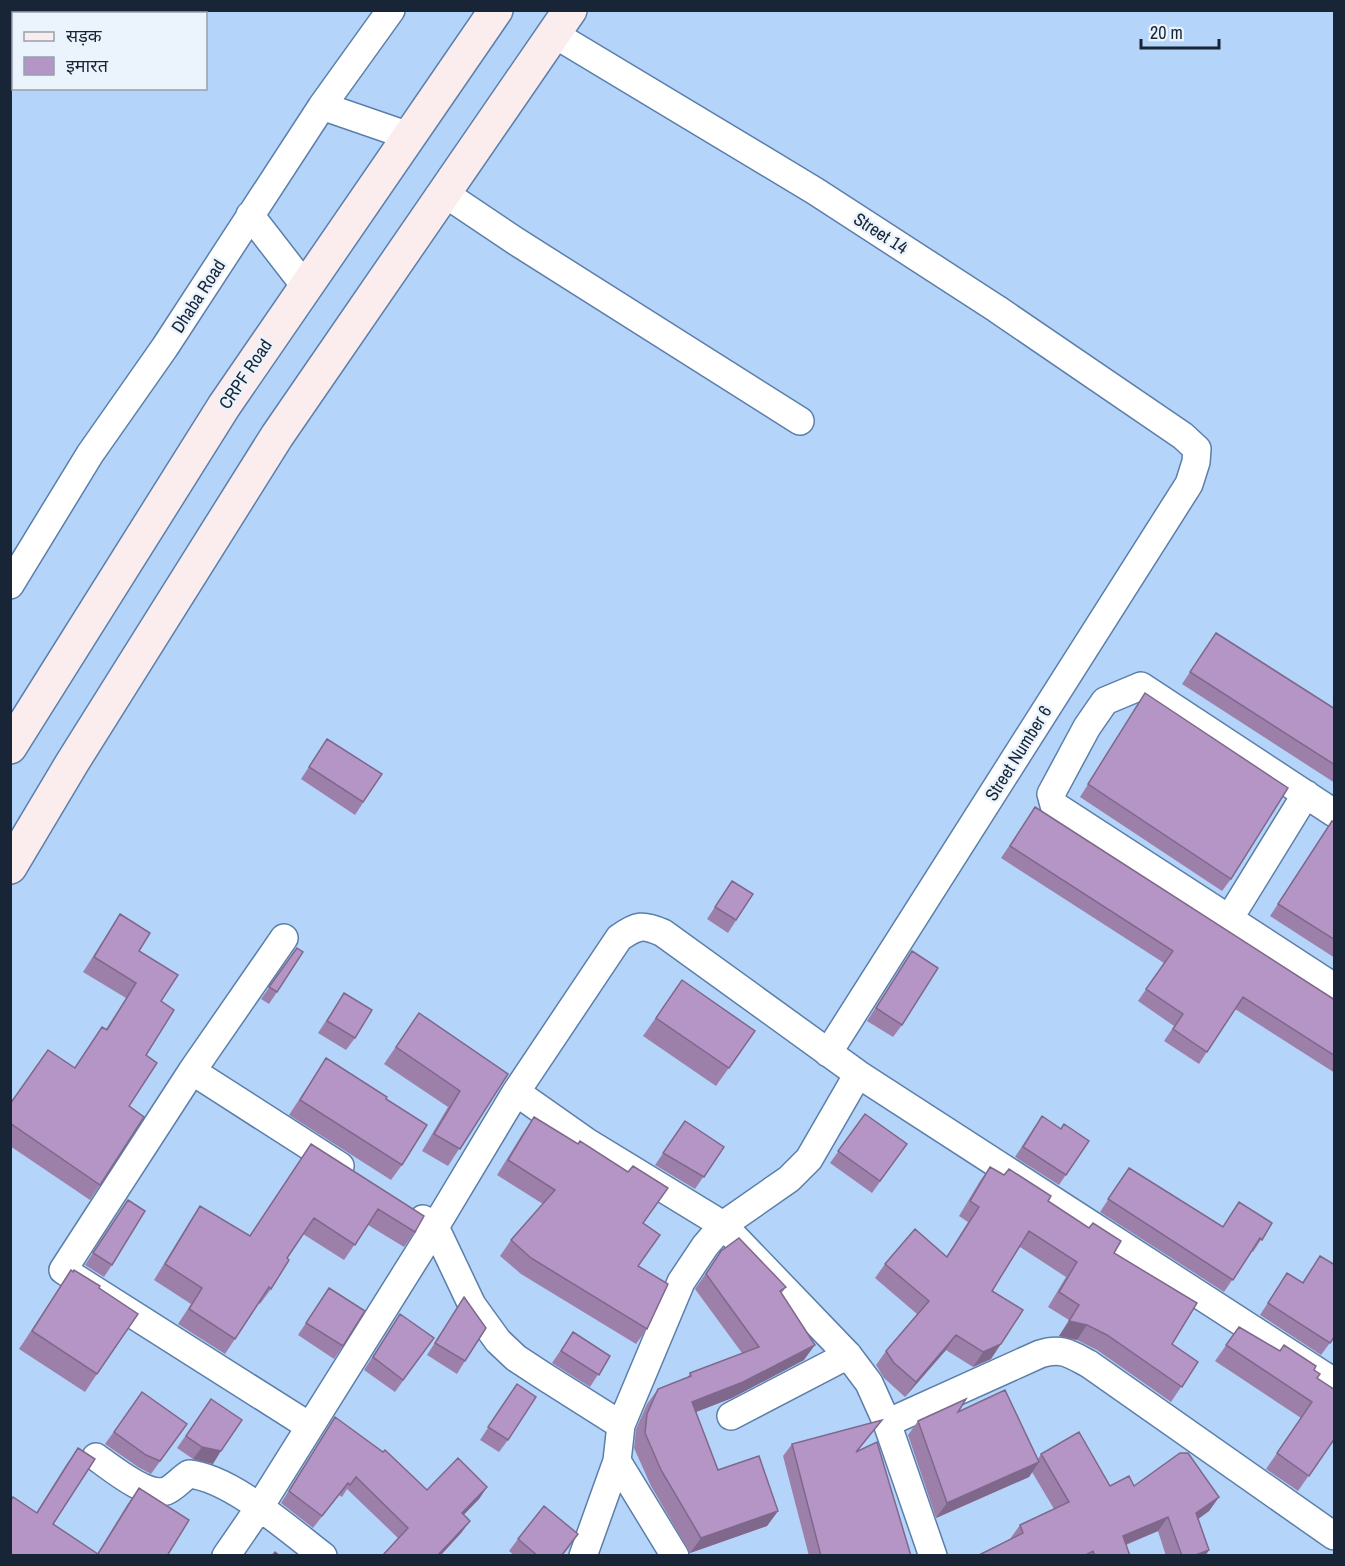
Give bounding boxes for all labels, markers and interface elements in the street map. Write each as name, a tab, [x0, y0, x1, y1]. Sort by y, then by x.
legend	[12, 12, 207, 90]
scale bar	[1141, 12, 1219, 50]
text: 20 m	[1150, 20, 1183, 45]
text: सड़क	[66, 23, 103, 48]
text: इमारत	[66, 53, 109, 78]
street label: Street 14	[849, 206, 913, 260]
street label: Dhaba Road	[165, 254, 231, 338]
street label: CRPF Road	[212, 334, 278, 414]
street label: Street Number 6	[979, 700, 1057, 806]

